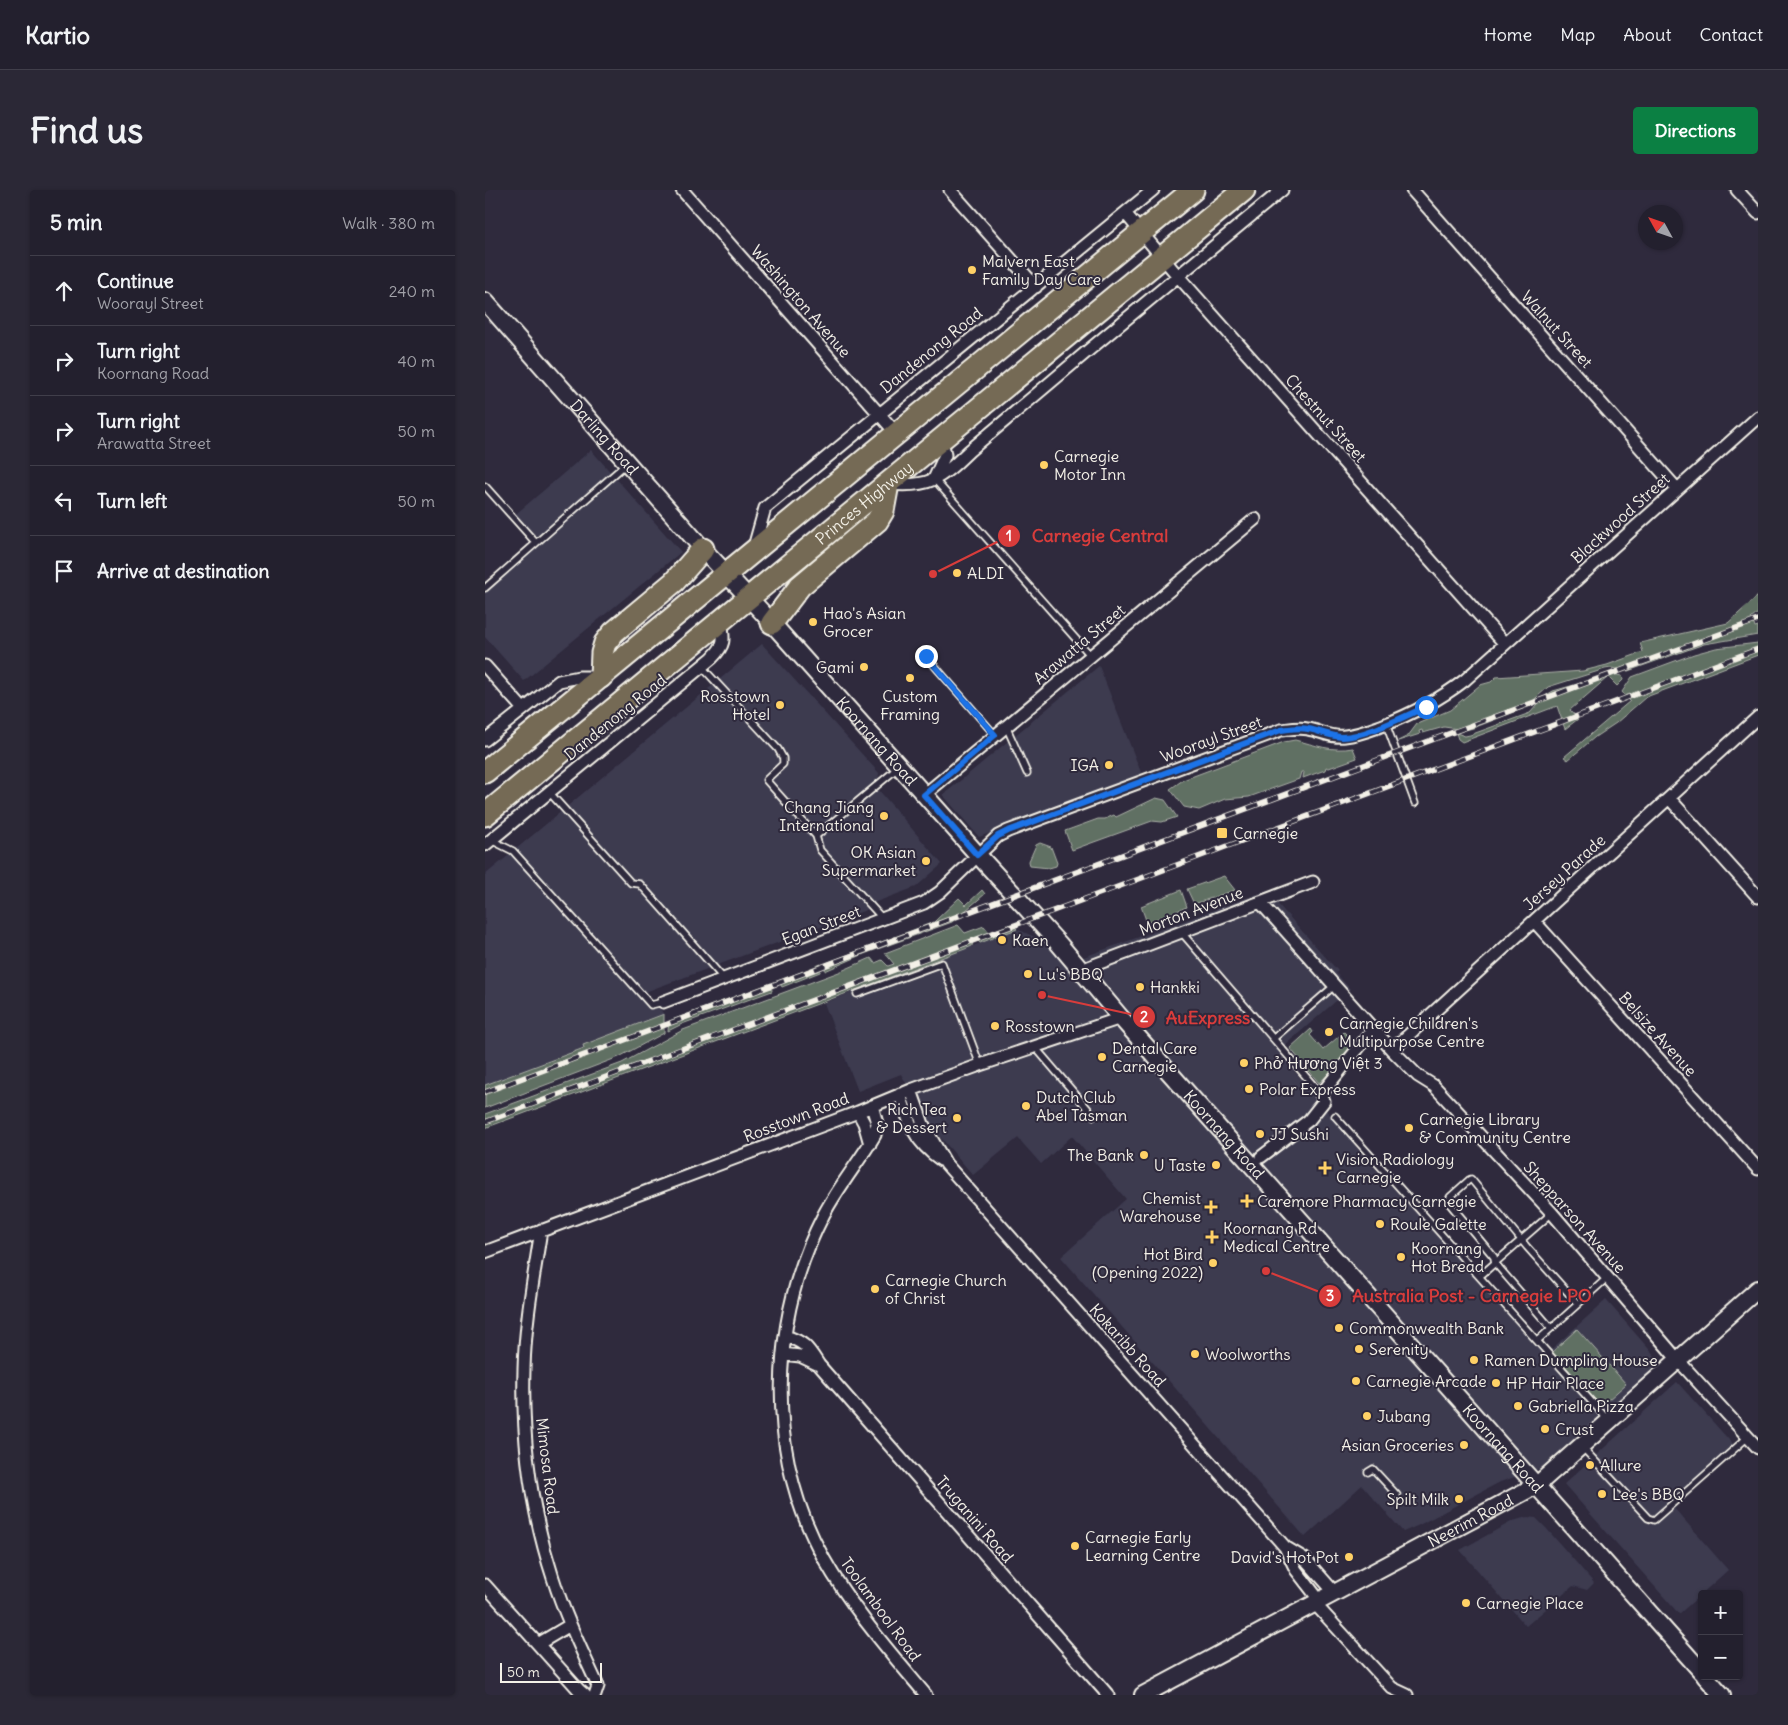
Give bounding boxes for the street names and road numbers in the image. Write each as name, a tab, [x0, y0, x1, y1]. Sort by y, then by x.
street label: Washington Avenue	[747, 241, 855, 361]
street label: Walnut Street	[1517, 286, 1597, 372]
street label: Dandenong Road	[876, 303, 986, 397]
street label: Chestnut Street	[1281, 370, 1371, 467]
street label: Darling Road	[566, 395, 643, 479]
street label: Princes Highway	[811, 457, 917, 549]
street label: Blackwood Street	[1567, 468, 1674, 568]
street label: Arawatta Street	[1029, 599, 1130, 688]
street label: Dandenong Road	[560, 670, 670, 764]
street label: Koornang Road	[832, 692, 921, 789]
street label: Woorayl Street	[1158, 711, 1265, 767]
street label: Jersey Parade	[1519, 830, 1609, 914]
street label: Morton Avenue	[1136, 882, 1246, 940]
street label: Egan Street	[779, 901, 864, 949]
street label: Belsize Avenue	[1615, 988, 1701, 1080]
street label: Koornang Road	[1180, 1086, 1269, 1183]
street label: Rosstown Road	[741, 1088, 851, 1146]
street label: Shepparson Avenue	[1520, 1157, 1630, 1277]
street label: Kokaribb Road	[1085, 1299, 1171, 1391]
street label: Koornang Road	[1458, 1400, 1548, 1497]
street label: Mimosa Road	[532, 1417, 564, 1515]
street label: Truganini Road	[932, 1472, 1018, 1566]
street label: Neerim Road	[1424, 1490, 1516, 1551]
street label: Toolambool Road	[837, 1553, 925, 1665]

